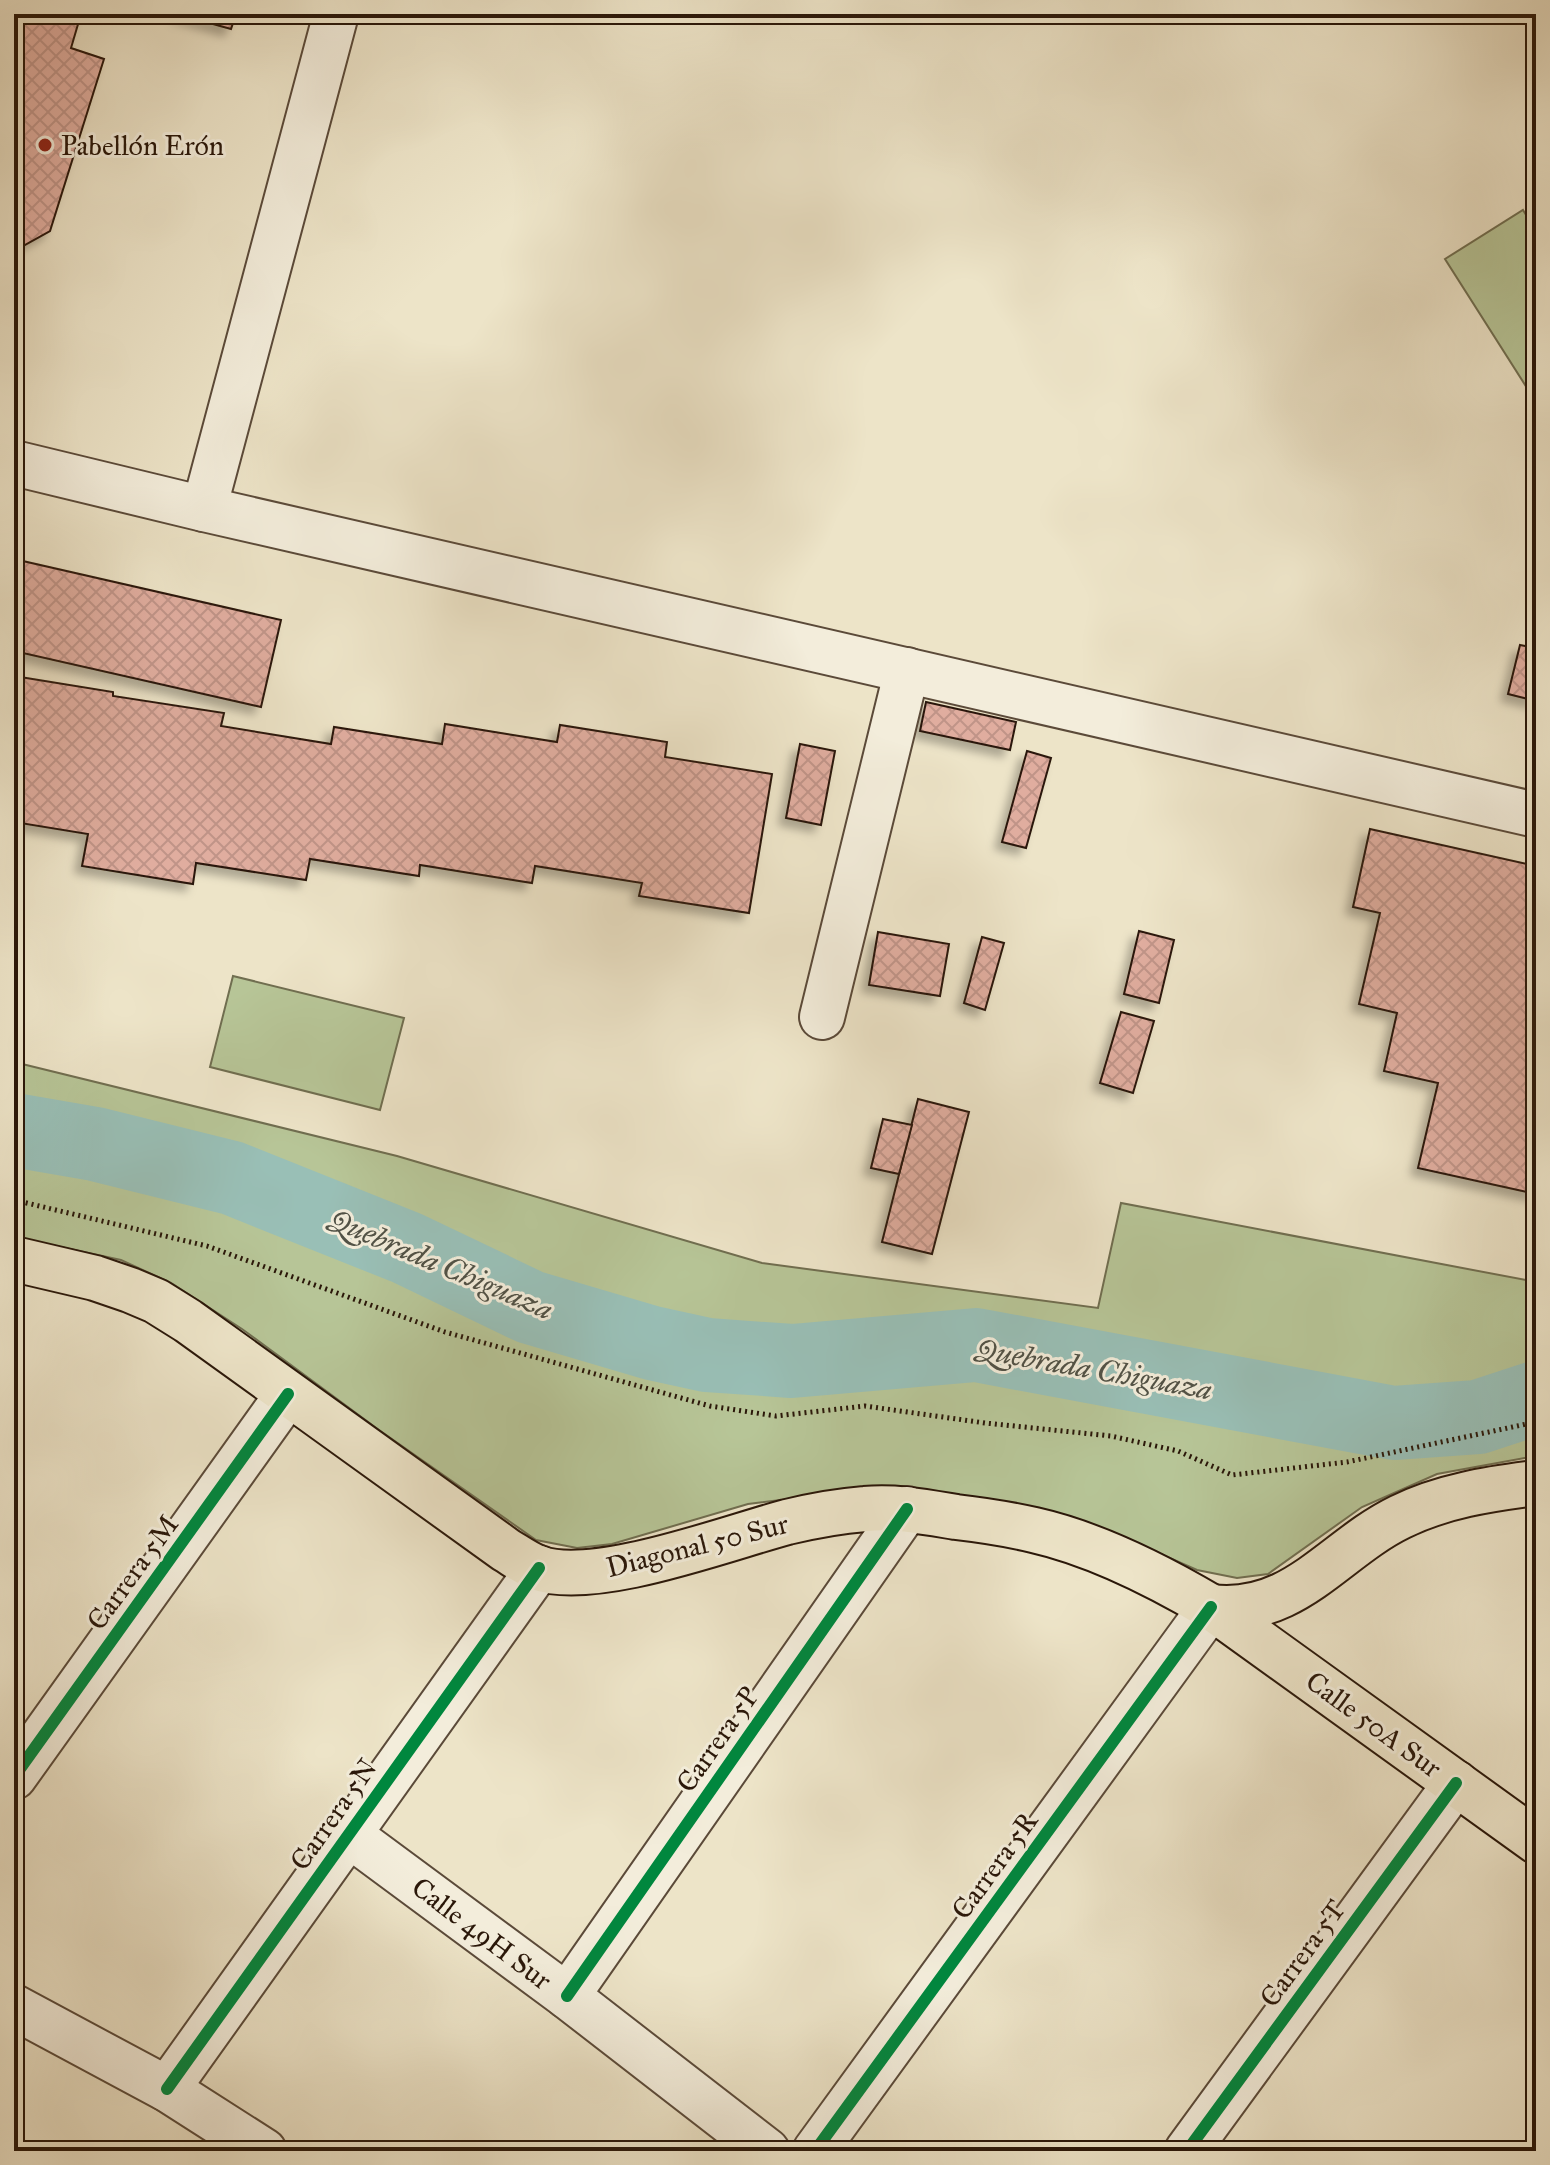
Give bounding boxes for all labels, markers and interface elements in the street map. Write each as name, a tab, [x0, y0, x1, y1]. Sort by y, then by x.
place label: Pabellón Erón	[61, 128, 224, 163]
marker: Pabellón Erón	[36, 136, 54, 154]
water label: Quebrada Chiguaza	[322, 1200, 558, 1327]
water label: Quebrada Chiguaza	[971, 1330, 1215, 1408]
street label: Diagonal 50 Sur	[602, 1506, 792, 1585]
street label: Carrera 5M	[79, 1508, 186, 1637]
street label: Calle 50A Sur	[1299, 1663, 1449, 1786]
street label: Carrera 5P	[668, 1680, 766, 1799]
street label: Carrera 5N	[282, 1752, 385, 1877]
street label: Carrera 5R	[944, 1804, 1046, 1926]
street label: Calle 49H Sur	[405, 1869, 559, 1998]
street label: Carrera 5T	[1252, 1893, 1353, 2014]

